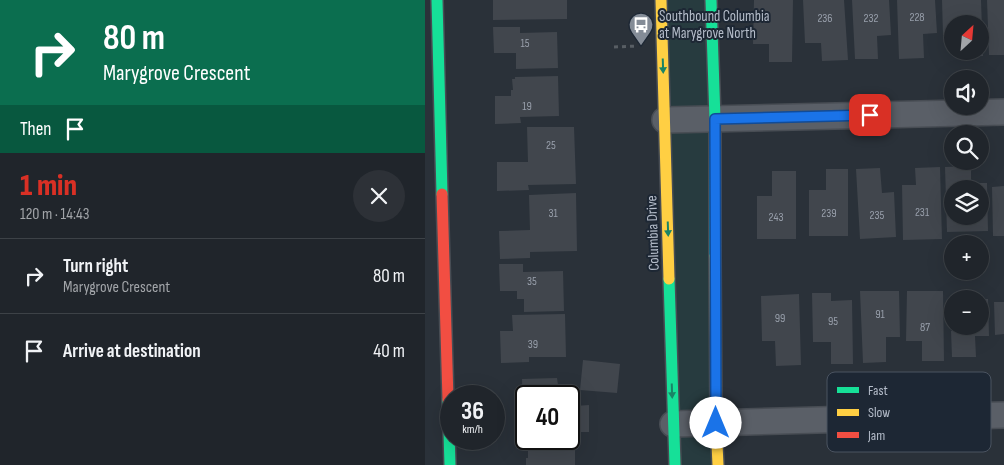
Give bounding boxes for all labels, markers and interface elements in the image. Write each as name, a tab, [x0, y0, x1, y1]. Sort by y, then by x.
place label: Southbound Columbia at Marygrove North	[659, 7, 770, 43]
house number: 228	[909, 10, 925, 25]
house number: 236	[817, 11, 833, 26]
house number: 232	[864, 11, 879, 26]
bus stop icon: Southbound Columbia at Marygrove North	[628, 12, 654, 46]
north arrow	[944, 15, 989, 60]
map controls	[944, 15, 989, 335]
text: 80 m	[103, 17, 165, 60]
icon: right	[20, 20, 85, 85]
house number: 15	[520, 36, 530, 51]
one-way arrow	[660, 58, 668, 74]
text: Marygrove Crescent	[103, 60, 250, 87]
button: sound	[944, 70, 989, 115]
pin	[849, 94, 891, 136]
house number: 19	[522, 99, 532, 114]
icon: arrive	[856, 101, 884, 129]
icon: arrive	[61, 115, 89, 143]
text: Then	[20, 118, 51, 141]
button: search	[944, 125, 989, 170]
house number: 25	[546, 138, 556, 153]
text: 1 min	[20, 168, 77, 204]
button: close	[353, 170, 405, 222]
button: layers	[944, 180, 989, 225]
street label: Columbia Drive	[642, 195, 664, 271]
text: 120 m · 14:43	[20, 205, 89, 224]
house number: 231	[915, 205, 930, 220]
house number: 31	[548, 206, 558, 221]
house number: 239	[821, 206, 837, 221]
house number: 235	[870, 208, 885, 223]
house number: 243	[769, 210, 783, 225]
one-way arrow	[664, 221, 672, 237]
button: +	[944, 235, 989, 280]
text: Turn right	[63, 255, 128, 278]
icon: right	[20, 262, 48, 290]
text: 80 m	[373, 265, 405, 288]
house number: 35	[527, 274, 537, 289]
text: Marygrove Crescent	[63, 278, 170, 297]
button: −	[944, 290, 989, 335]
house number: 91	[875, 307, 886, 322]
house number: 99	[775, 311, 785, 326]
house number: 95	[828, 314, 838, 329]
house number: 87	[920, 320, 930, 335]
icon: arrive	[20, 337, 48, 365]
house number: 39	[528, 337, 538, 352]
text: Arrive at destination	[63, 340, 201, 363]
text: 40 m	[373, 340, 405, 363]
legend	[827, 372, 991, 452]
text: Fast	[868, 382, 888, 399]
one-way arrow	[668, 383, 676, 399]
speed limit sign: 40	[515, 385, 580, 450]
text: 36	[461, 396, 484, 427]
position arrow	[689, 396, 741, 448]
text: Slow	[868, 404, 890, 421]
text: km/h	[462, 422, 483, 437]
text: Jam	[867, 427, 885, 444]

